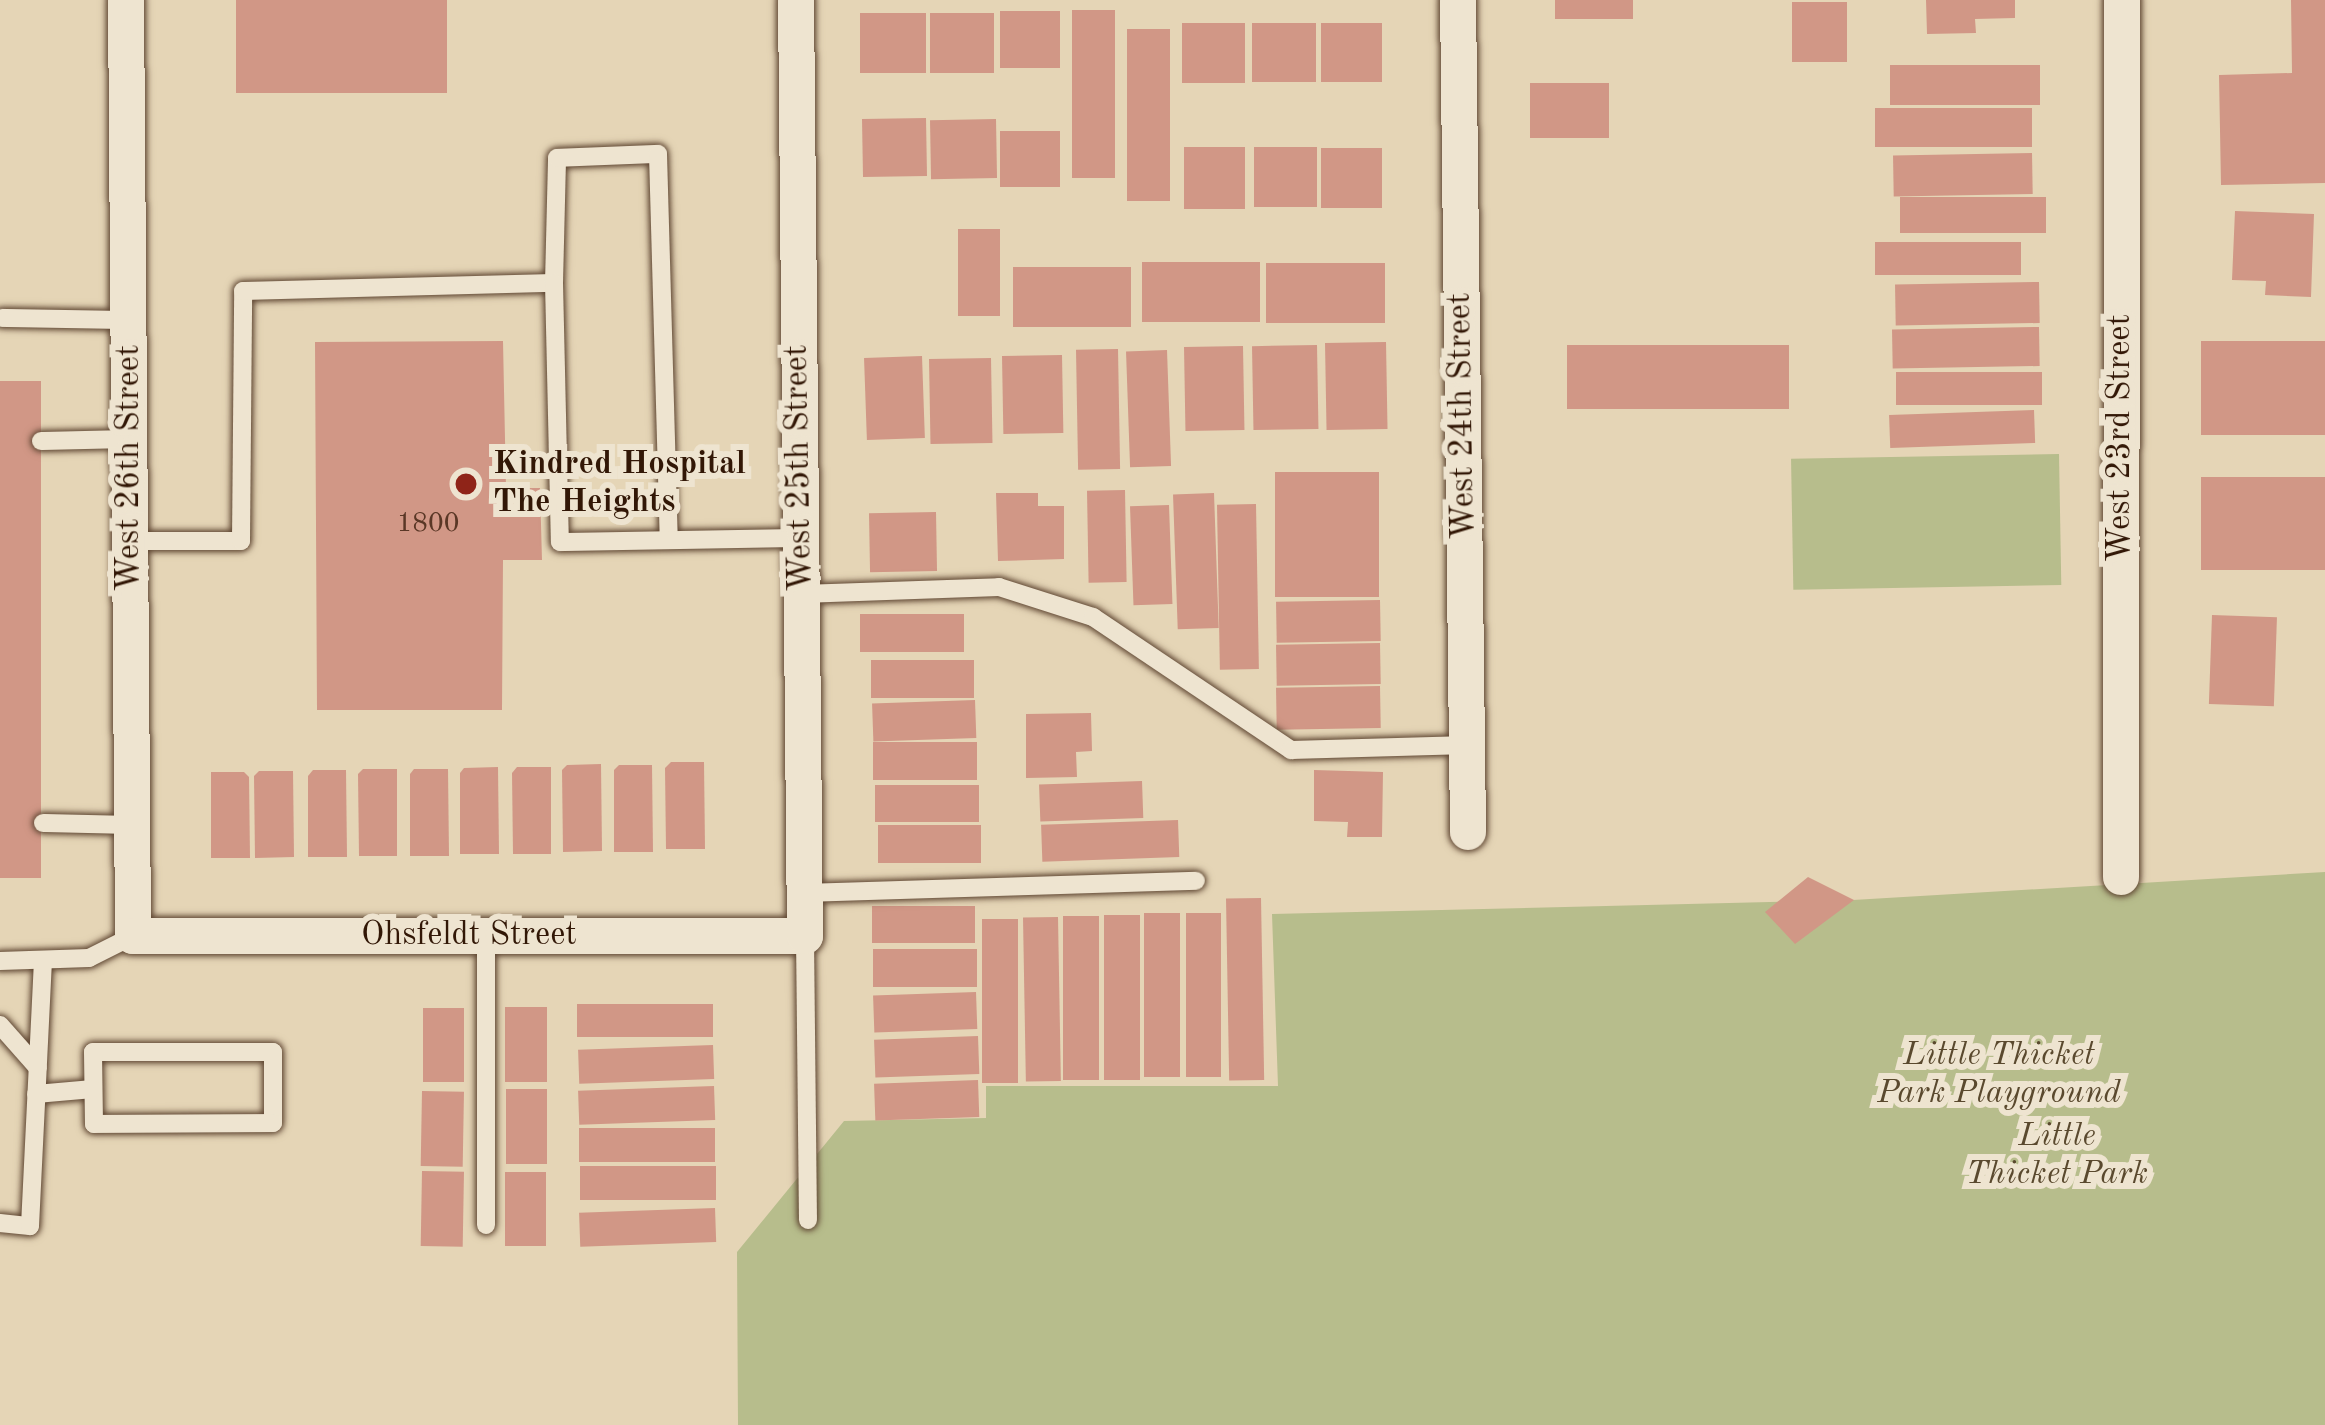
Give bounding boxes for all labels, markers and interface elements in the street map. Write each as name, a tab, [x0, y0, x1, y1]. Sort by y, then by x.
street label: West 24th Street	[1441, 292, 1485, 540]
street label: West 23rd Street	[2101, 314, 2141, 562]
street label: West 25th Street	[778, 344, 822, 592]
street label: West 26th Street	[110, 345, 150, 591]
place label: Kindred Hospital The Heights	[493, 445, 746, 523]
marker: Kindred Hospital The Heights	[450, 468, 482, 500]
house number: 1800	[397, 508, 459, 540]
street label: Ohsfeldt Street	[361, 916, 577, 956]
park label: Little Thicket Park Playground	[1877, 1036, 2121, 1114]
park label: Little Thicket Park	[1966, 1117, 2148, 1195]

